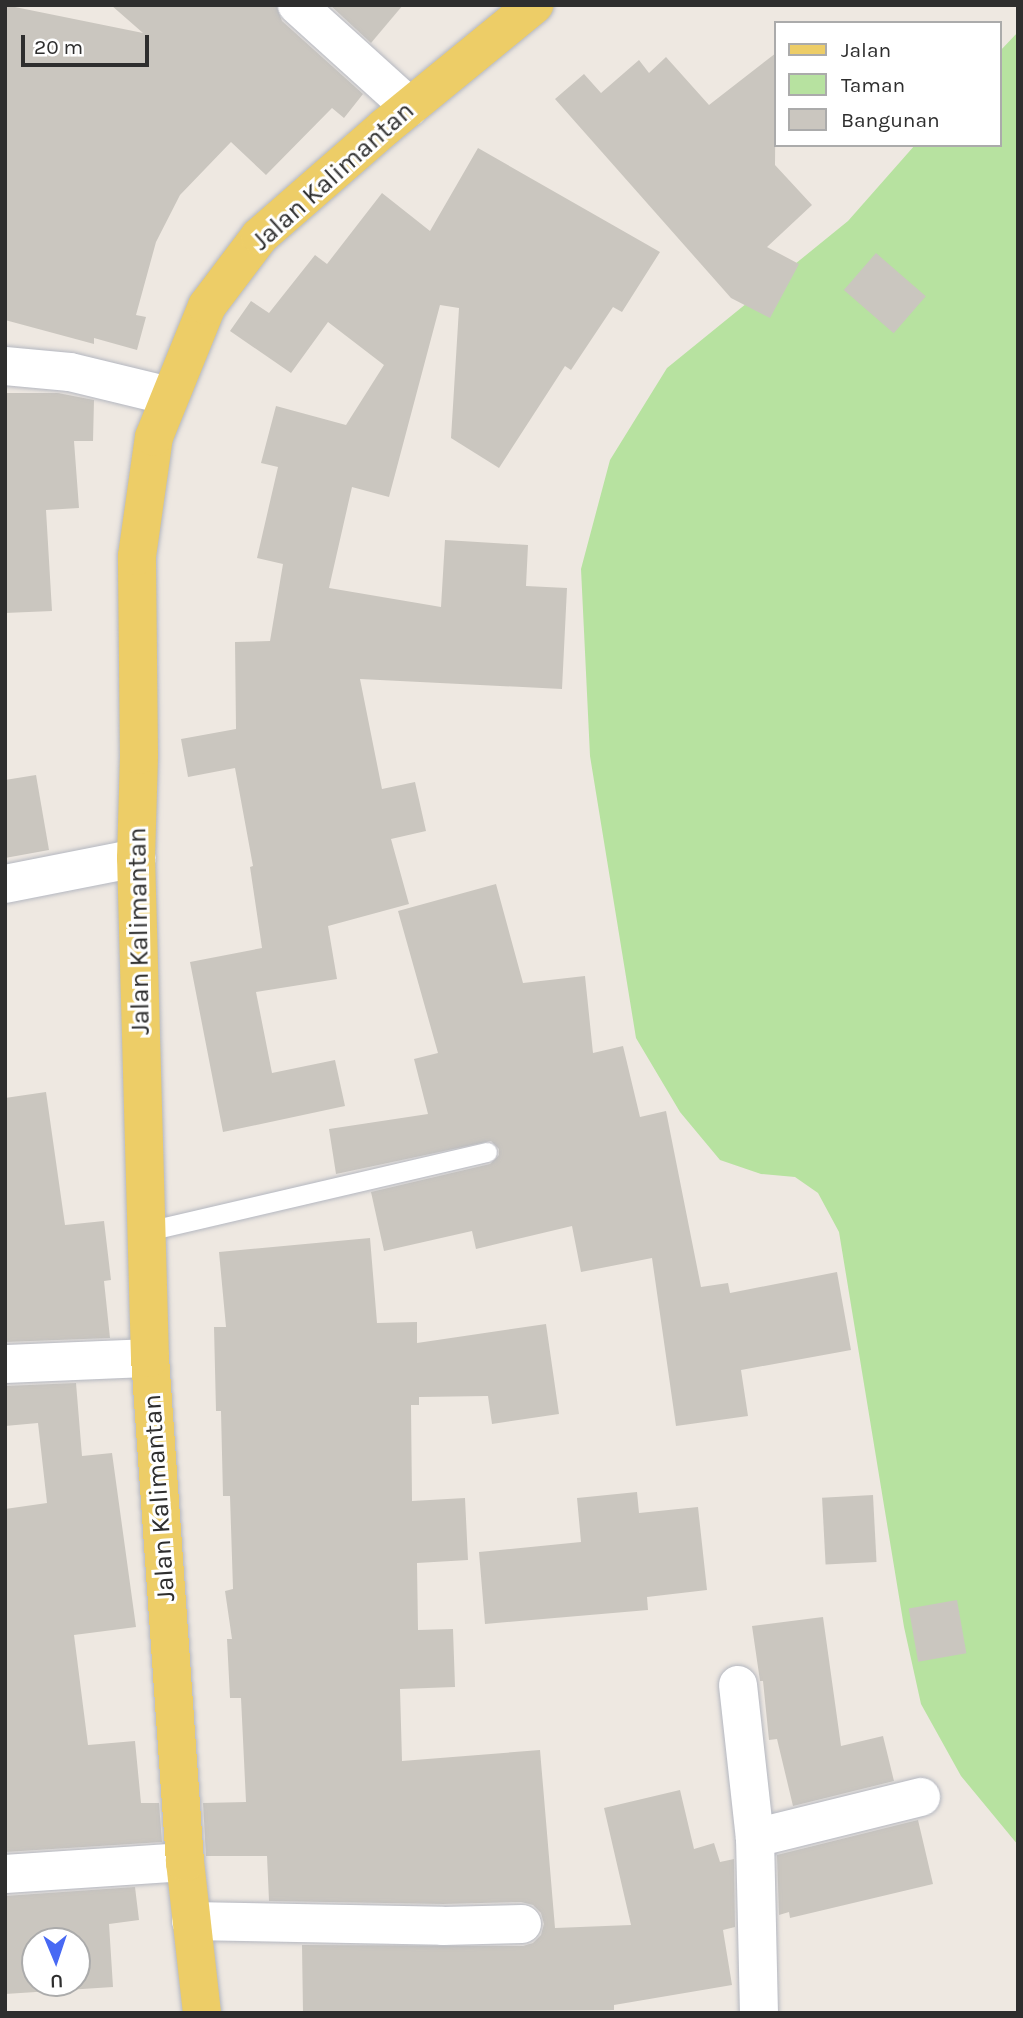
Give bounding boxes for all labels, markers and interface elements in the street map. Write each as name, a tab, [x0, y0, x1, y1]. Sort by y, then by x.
scale bar	[24, 21, 152, 65]
legend	[774, 21, 1002, 147]
text: 20 m	[34, 35, 83, 59]
text: Jalan	[841, 38, 891, 62]
text: Taman	[841, 73, 905, 97]
street label: Jalan Kalimantan	[245, 95, 421, 257]
text: Bangunan	[841, 108, 940, 132]
street label: Jalan Kalimantan	[122, 827, 156, 1035]
street label: Jalan Kalimantan	[136, 1393, 182, 1603]
north arrow	[21, 1927, 91, 1997]
text: U	[50, 1970, 64, 1992]

